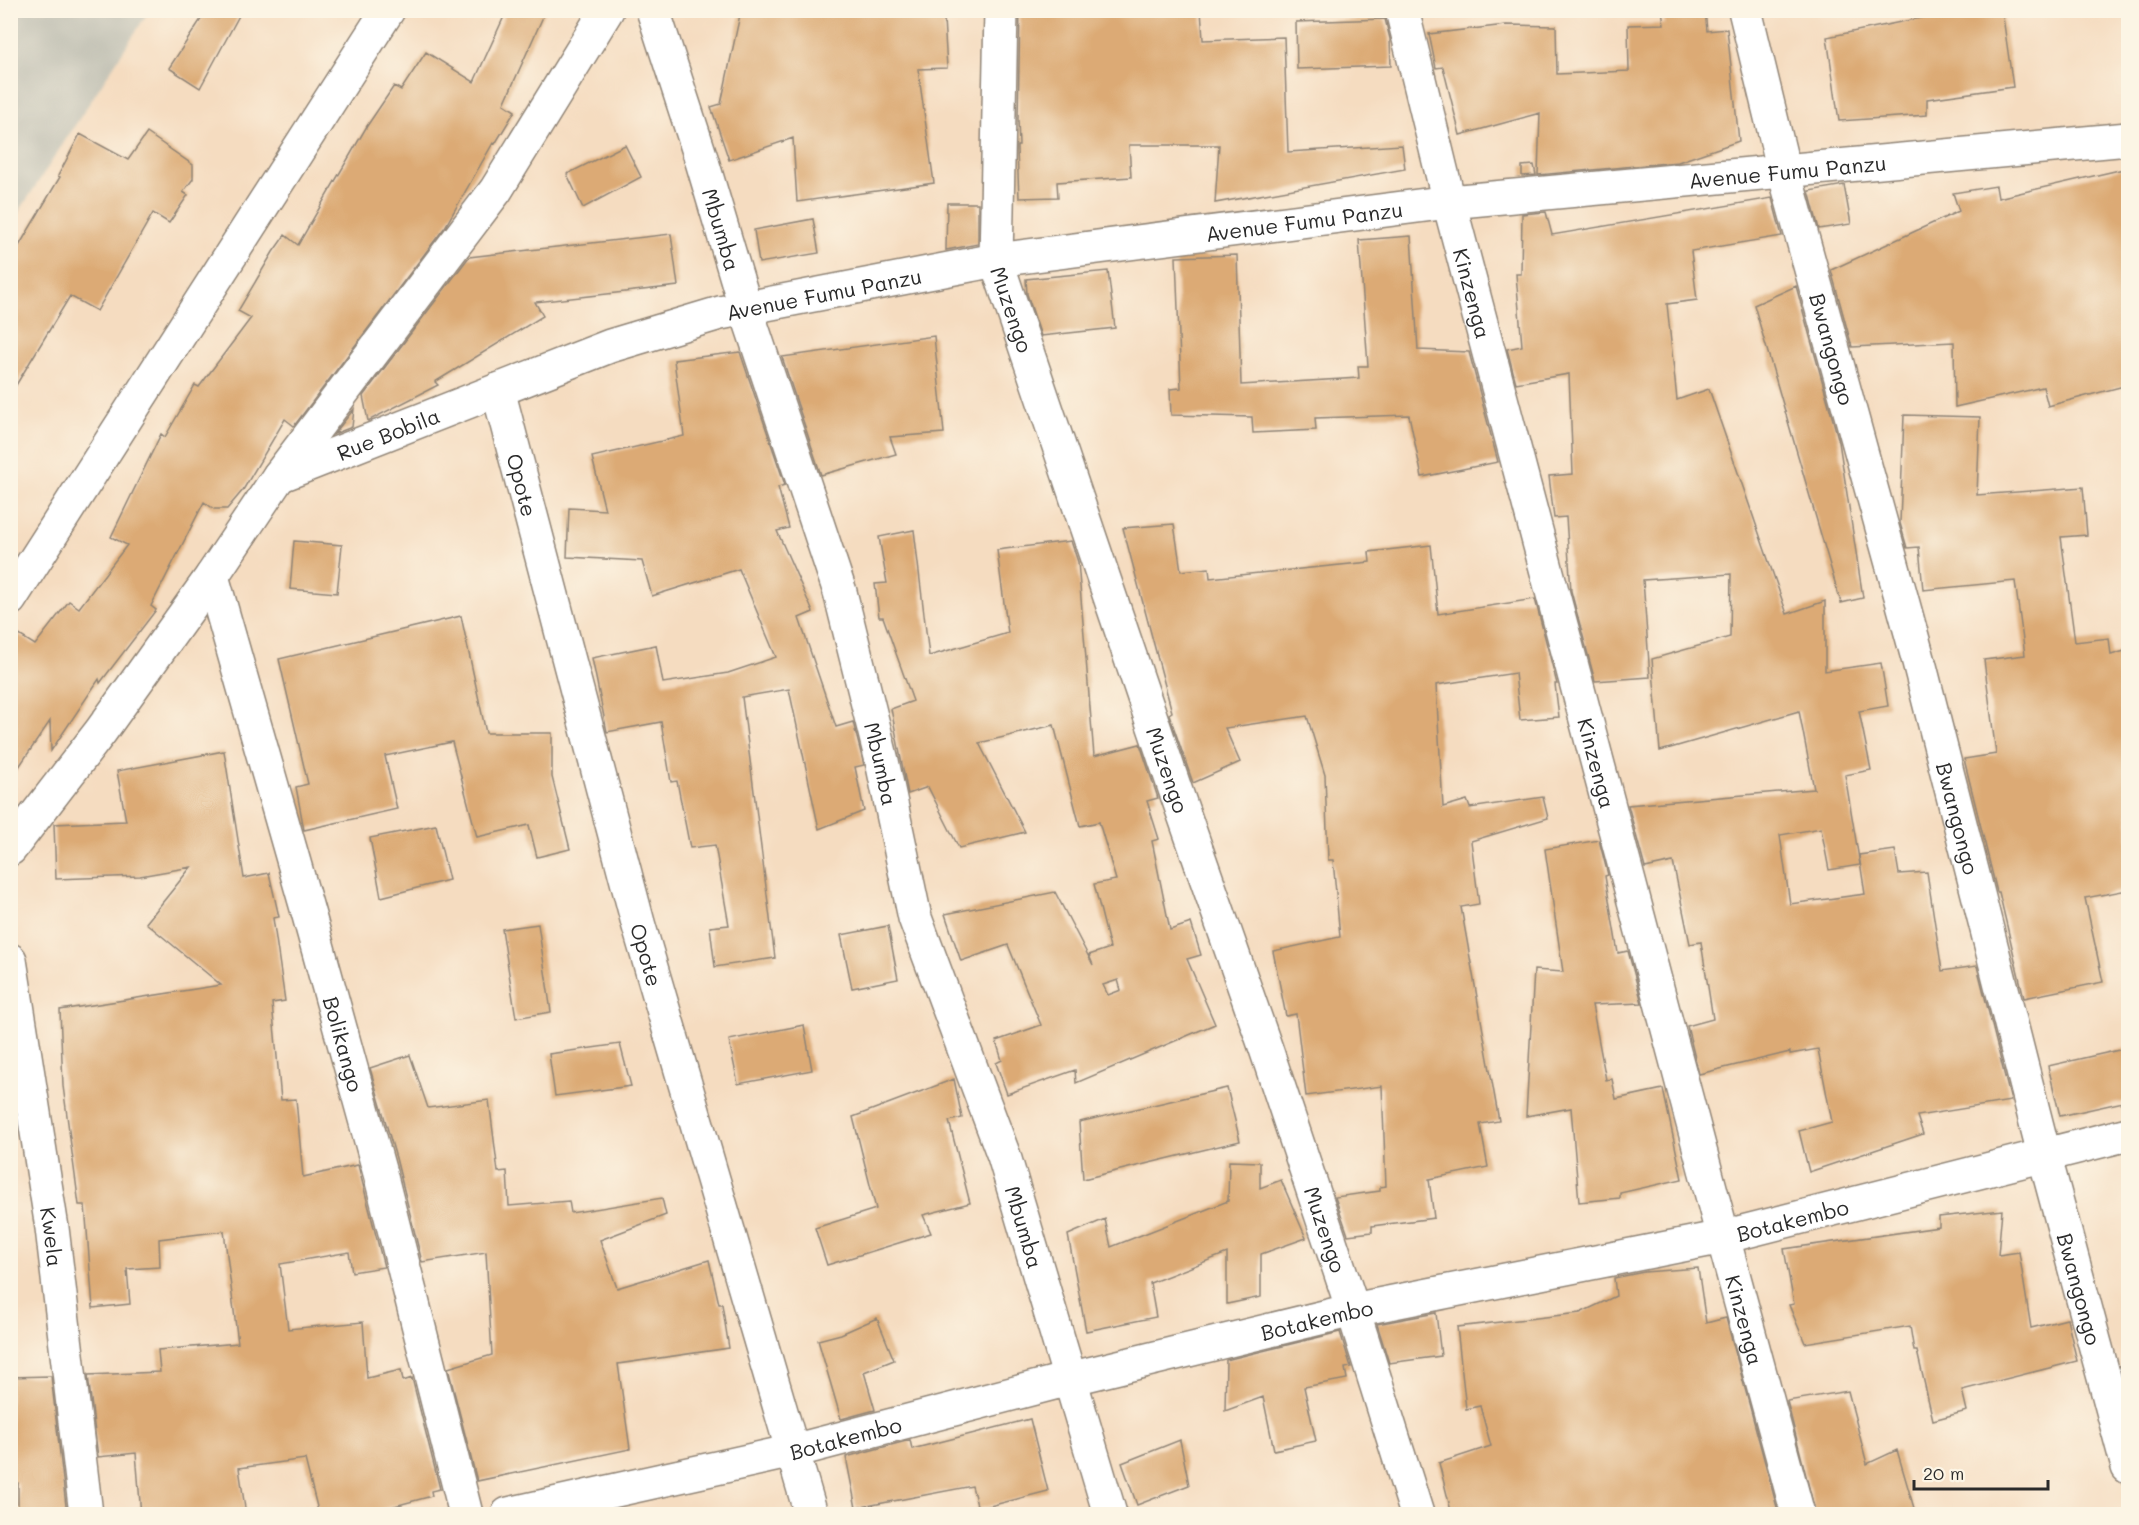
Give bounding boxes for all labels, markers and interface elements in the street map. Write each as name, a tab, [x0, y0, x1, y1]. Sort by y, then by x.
street label: Avenue Fumu Panzu	[1687, 148, 1887, 193]
street label: Mbumba	[697, 185, 747, 274]
street label: Avenue Fumu Panzu	[1204, 195, 1404, 247]
street label: Kinzenga	[1448, 245, 1498, 341]
street label: Avenue Fumu Panzu	[724, 261, 924, 325]
street label: Muzengo	[986, 263, 1040, 356]
street label: Bwangongo	[1805, 290, 1861, 408]
street label: Rue Bobila	[333, 401, 443, 466]
street label: Opote	[502, 450, 544, 519]
street label: Kinzenga	[1573, 715, 1622, 811]
street label: Mbumba	[859, 719, 904, 808]
street label: Muzengo	[1141, 723, 1196, 816]
street label: Bwangongo	[1931, 759, 1986, 877]
street label: Opote	[625, 920, 669, 989]
street label: Bolikango	[318, 993, 370, 1094]
street label: Mbumba	[1000, 1182, 1050, 1271]
street label: Muzengo	[1299, 1183, 1353, 1276]
street label: Botakembo	[1733, 1192, 1851, 1247]
street label: Kwela	[35, 1205, 70, 1268]
street label: Bwangongo	[2052, 1230, 2108, 1348]
street label: Kinzenga	[1720, 1272, 1771, 1368]
street label: Botakembo	[1258, 1293, 1375, 1345]
street label: Botakembo	[787, 1410, 904, 1465]
scale bar	[1914, 1453, 2048, 1491]
text: 20 m	[1923, 1461, 1964, 1485]

